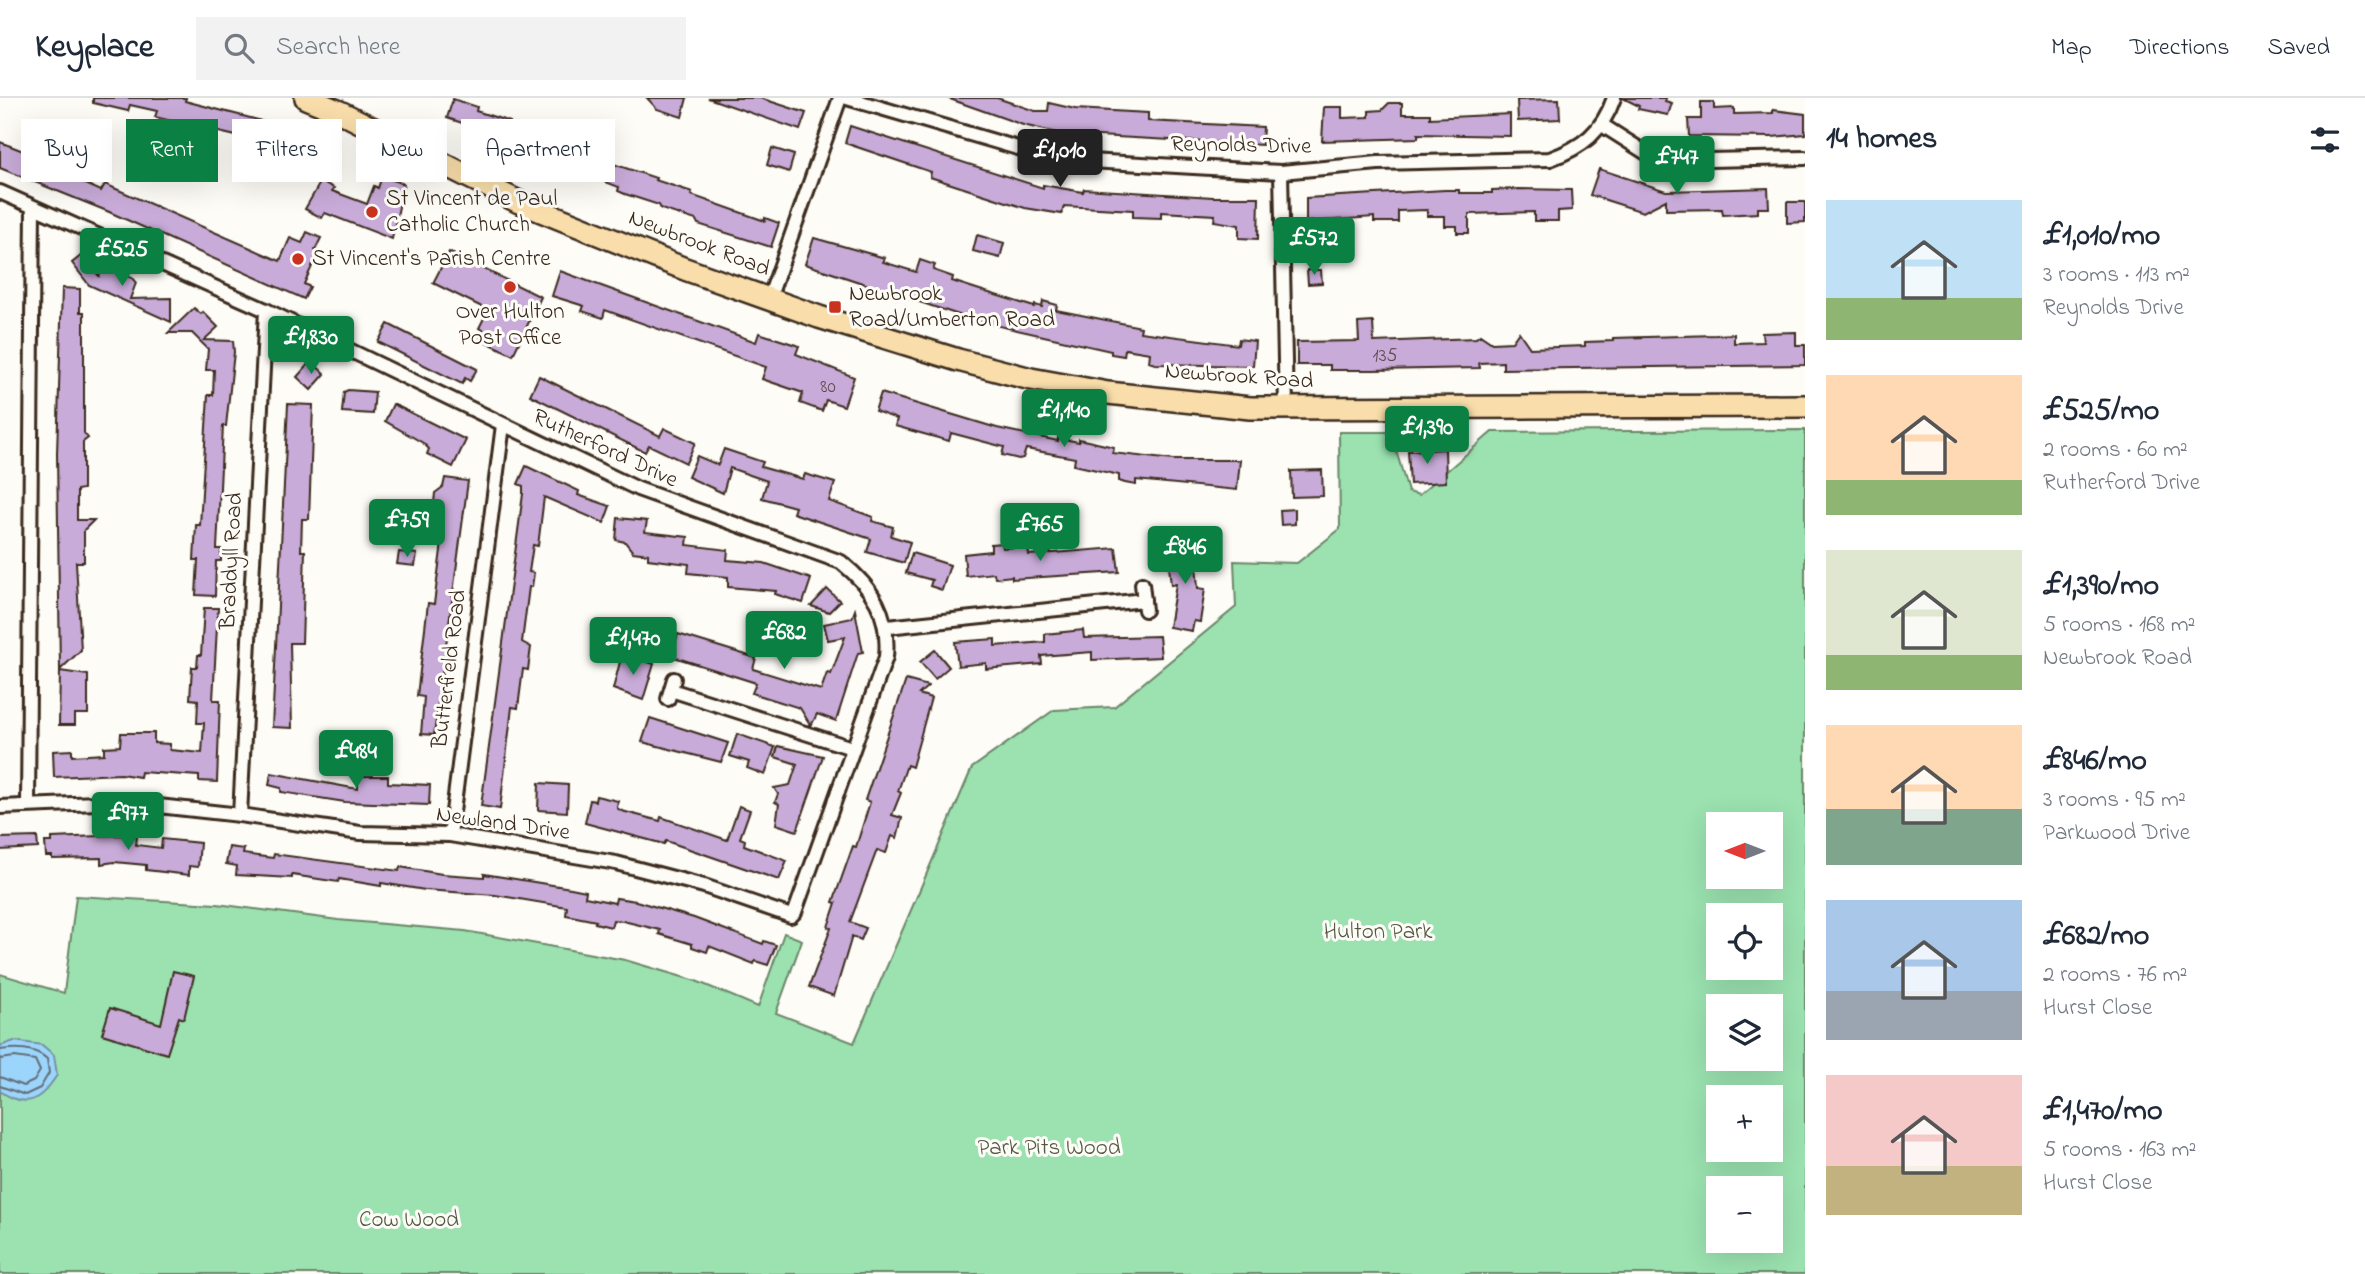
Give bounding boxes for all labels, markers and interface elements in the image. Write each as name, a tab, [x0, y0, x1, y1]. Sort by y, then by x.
search box	[196, 17, 686, 80]
text: Keyplace	[35, 24, 154, 72]
icon: search	[220, 29, 258, 67]
text: Search here	[276, 29, 400, 67]
text: Map	[2051, 31, 2092, 66]
text: Directions	[2130, 31, 2229, 66]
text: Saved	[2267, 31, 2330, 66]
text: 14 homes	[1826, 118, 1937, 162]
chip: Buy	[21, 119, 112, 182]
chip: Rent	[126, 119, 218, 182]
chip: Filters	[232, 119, 342, 182]
chip: New	[356, 119, 447, 182]
chip: Apartment	[461, 119, 615, 182]
icon: filters	[2306, 121, 2344, 159]
street label: Reynolds Drive	[1170, 128, 1312, 166]
pin: £1,010	[1003, 130, 1117, 189]
text: £1,010	[1034, 135, 1086, 168]
pin: £747	[1636, 136, 1718, 196]
text: £747	[1656, 142, 1698, 175]
place label: St Vincent de Paul Catholic Church	[386, 183, 557, 242]
street label: Newbrook Road	[624, 202, 774, 286]
marker: St Vincent de Paul Catholic Church	[364, 204, 380, 220]
text: £1,010/mo	[2043, 215, 2160, 259]
pin: £572	[1273, 218, 1355, 277]
text: £572	[1290, 223, 1338, 256]
pin: £525	[81, 228, 163, 288]
icon: home	[1882, 228, 1966, 312]
text: £525	[96, 234, 148, 267]
place label: St Vincent's Parish Centre	[312, 243, 551, 276]
marker: St Vincent's Parish Centre	[290, 251, 306, 267]
text: 3 rooms · 113 m²	[2043, 259, 2190, 292]
place label: Newbrook Road/Umberton Road	[849, 278, 1055, 337]
marker: Over Hulton Post Office	[502, 279, 518, 295]
text: Reynolds Drive	[2043, 292, 2184, 325]
place label: Over Hulton Post Office	[455, 296, 565, 355]
marker: Newbrook Road/Umberton Road	[827, 299, 843, 315]
pin: £1,830	[254, 316, 368, 376]
text: £1,830	[284, 322, 338, 355]
house number: 135	[1373, 343, 1398, 370]
street label: Newbrook Road	[1164, 355, 1314, 399]
house number: 80	[820, 374, 836, 401]
pin: £1,140	[1007, 390, 1121, 449]
text: £525/mo	[2043, 390, 2159, 434]
text: £1,140	[1038, 395, 1090, 428]
street label: Rutherford Drive	[527, 401, 684, 497]
icon: home	[1882, 403, 1966, 487]
pin: £1,390	[1370, 406, 1484, 466]
text: £1,390	[1401, 412, 1453, 445]
text: 2 rooms · 60 m²	[2043, 434, 2188, 467]
text: Rutherford Drive	[2043, 467, 2200, 500]
street label: Braddyll Road	[212, 492, 254, 631]
pin: £759	[366, 500, 448, 559]
pin: £765	[999, 504, 1081, 563]
text: £759	[385, 505, 429, 538]
text: £765	[1016, 509, 1064, 542]
pin: £846	[1144, 526, 1226, 586]
text: £846	[1164, 532, 1206, 565]
text: £1,390/mo	[2043, 565, 2159, 609]
icon: home	[1882, 578, 1966, 662]
street label: Butterfield Road	[424, 588, 476, 751]
text: 5 rooms · 168 m²	[2043, 609, 2195, 642]
pin: £682	[743, 612, 825, 671]
text: £682	[762, 617, 806, 650]
pin: £1,470	[576, 618, 690, 677]
text: £1,470	[606, 623, 660, 656]
text: Newbrook Road	[2043, 642, 2192, 675]
pin: £484	[315, 730, 397, 790]
text: £484	[335, 736, 377, 769]
text: £846/mo	[2043, 740, 2147, 784]
icon: home	[1882, 753, 1966, 837]
text: 3 rooms · 95 m²	[2043, 784, 2186, 817]
pin: £977	[87, 792, 169, 852]
text: £977	[108, 798, 148, 831]
street label: Newland Drive	[434, 798, 573, 850]
north arrow	[1706, 812, 1783, 889]
map controls	[1706, 812, 1783, 1253]
text: Parkwood Drive	[2043, 817, 2190, 850]
button: locate	[1706, 903, 1783, 980]
text: £682/mo	[2043, 915, 2149, 959]
park label: Hulton Park	[1324, 916, 1433, 949]
icon: home	[1882, 928, 1966, 1012]
text: 2 rooms · 76 m²	[2043, 959, 2187, 992]
text: Hurst Close	[2043, 992, 2152, 1025]
button: layers	[1706, 994, 1783, 1071]
button: +	[1706, 1085, 1783, 1162]
text: £1,470/mo	[2043, 1090, 2163, 1134]
icon: home	[1882, 1103, 1966, 1187]
park label: Park Pits Wood	[977, 1132, 1121, 1165]
text: 5 rooms · 163 m²	[2043, 1134, 2196, 1167]
text: Hurst Close	[2043, 1167, 2152, 1200]
button: −	[1706, 1176, 1783, 1253]
park label: Cow Wood	[359, 1204, 459, 1237]

